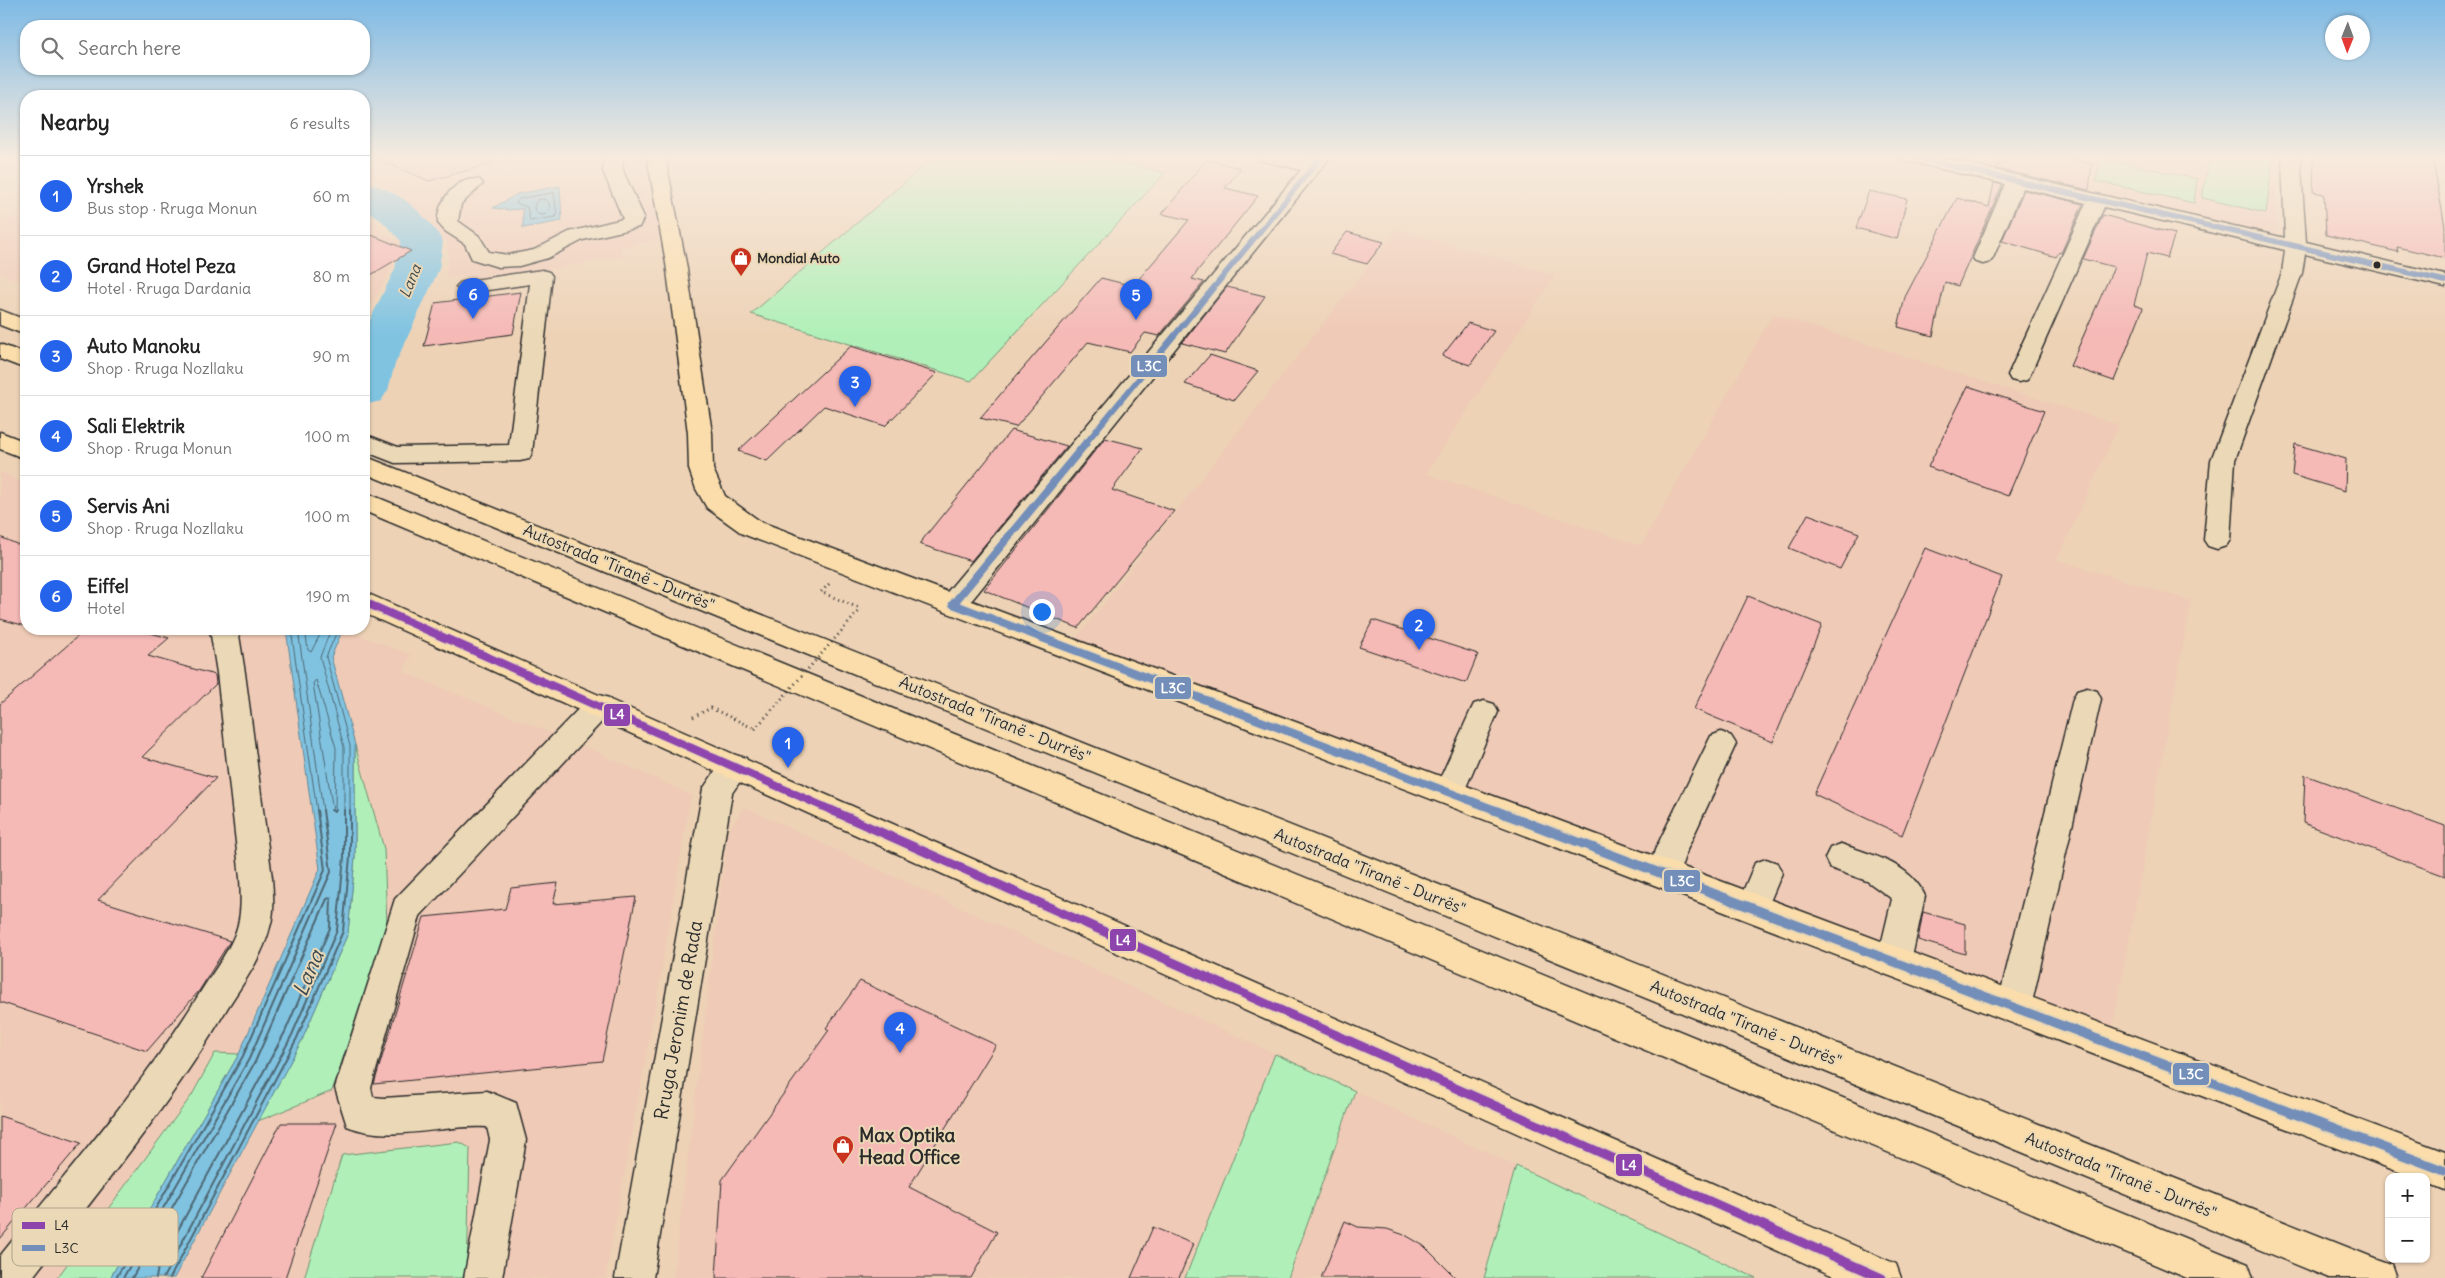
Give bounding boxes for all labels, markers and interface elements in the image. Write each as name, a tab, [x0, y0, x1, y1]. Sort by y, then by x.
north arrow	[2325, 15, 2370, 60]
search box	[20, 20, 370, 75]
icon: search	[38, 34, 66, 62]
text: Search here	[78, 36, 181, 60]
text: Nearby	[40, 109, 110, 136]
text: 6 results	[289, 113, 350, 133]
text: Yrshek	[87, 174, 144, 198]
text: 1	[53, 186, 59, 206]
text: 60 m	[312, 186, 350, 206]
text: Bus stop · Rruga Monun	[87, 198, 257, 218]
shop icon: Mondial Auto	[729, 246, 753, 277]
place label: Mondial Auto	[757, 249, 840, 267]
text: Grand Hotel Peza	[87, 254, 236, 278]
water label: Lana	[395, 260, 426, 300]
unlabelled marker	[2372, 260, 2382, 270]
text: 2	[52, 266, 60, 286]
text: 80 m	[312, 266, 350, 286]
text: Hotel · Rruga Dardania	[87, 278, 251, 298]
pin: 6	[457, 278, 489, 319]
pin: 5	[1120, 279, 1152, 320]
text: Auto Manoku	[87, 334, 201, 358]
text: 3	[51, 346, 61, 366]
text: 90 m	[312, 346, 350, 366]
line badge: L3C	[1130, 354, 1168, 378]
text: L3C	[1137, 357, 1161, 375]
text: Shop · Rruga Nozllaku	[87, 358, 244, 378]
pin: 3	[839, 366, 871, 407]
text: Sali Elektrik	[87, 414, 185, 438]
text: 4	[51, 426, 61, 446]
text: 100 m	[305, 426, 350, 446]
text: Shop · Rruga Monun	[87, 438, 232, 458]
text: Servis Ani	[87, 494, 170, 518]
text: 5	[51, 506, 61, 526]
text: 100 m	[305, 506, 350, 526]
text: Shop · Rruga Nozllaku	[87, 518, 244, 538]
street label: Autostrada "Tiranë - Durrës"	[521, 519, 717, 615]
text: Eiffel	[87, 574, 129, 598]
text: 6	[51, 586, 61, 606]
text: 190 m	[306, 586, 350, 606]
text: Hotel	[87, 598, 125, 618]
your location	[1029, 599, 1055, 625]
pin: 2	[1403, 609, 1435, 650]
street label: Autostrada "Tiranë - Durrës"	[897, 671, 1093, 767]
line badge: L3C	[1154, 676, 1192, 700]
text: L3C	[1161, 679, 1185, 697]
line badge: L4	[603, 703, 631, 727]
text: L4	[609, 705, 625, 723]
pin: 1	[772, 727, 804, 768]
street label: Autostrada "Tiranë - Durrës"	[1272, 823, 1468, 919]
line badge: L3C	[1663, 869, 1701, 893]
text: L3C	[1670, 872, 1694, 890]
street label: Rruga Jeronim de Rada	[649, 918, 707, 1122]
line badge: L4	[1109, 928, 1137, 952]
text: L4	[1115, 931, 1131, 949]
water label: Lana	[286, 945, 330, 1000]
street label: Autostrada "Tiranë - Durrës"	[1648, 975, 1844, 1071]
pin: 4	[884, 1012, 916, 1053]
line badge: L3C	[2172, 1062, 2210, 1086]
text: L3C	[2179, 1065, 2203, 1083]
place label: Max Optika Head Office	[859, 1123, 960, 1169]
street label: Autostrada "Tiranë - Durrës"	[2023, 1127, 2219, 1223]
shop icon: Max Optika Head Office	[831, 1134, 855, 1165]
line badge: L4	[1615, 1153, 1643, 1177]
text: L4	[1621, 1156, 1637, 1174]
map controls	[2385, 1173, 2430, 1263]
button: +	[2385, 1173, 2430, 1218]
legend	[12, 1208, 178, 1266]
text: L4	[54, 1216, 69, 1234]
button: −	[2385, 1218, 2430, 1263]
text: L3C	[54, 1239, 79, 1257]

